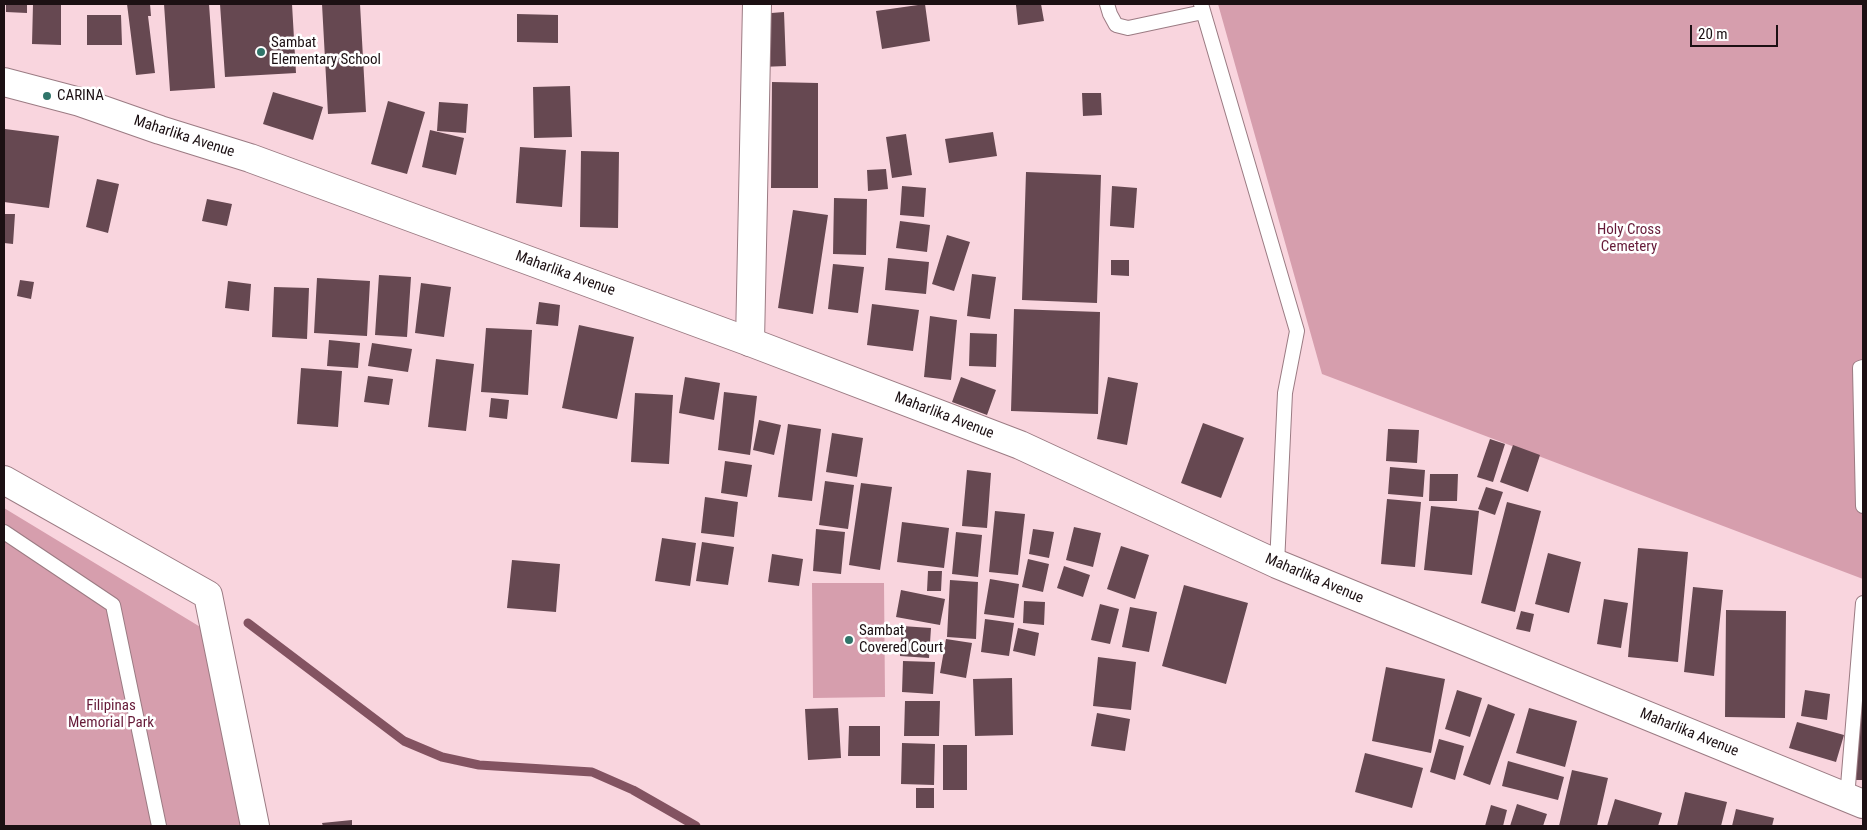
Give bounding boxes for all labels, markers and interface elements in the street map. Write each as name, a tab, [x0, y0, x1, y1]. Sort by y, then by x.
scale bar	[1692, 15, 1780, 47]
text: 20 m	[1698, 25, 1728, 43]
place label: Sambat Elementary School	[271, 34, 381, 69]
marker: Sambat Elementary School	[255, 46, 267, 58]
place label: CARINA	[57, 87, 104, 105]
marker: CARINA	[41, 90, 53, 102]
street label: Maharlika Avenue	[131, 112, 237, 162]
park label: Holy Cross Cemetery	[1597, 221, 1661, 256]
street label: Maharlika Avenue	[513, 248, 617, 300]
street label: Maharlika Avenue	[892, 389, 996, 443]
street label: Maharlika Avenue	[1262, 550, 1366, 608]
place label: Sambat Covered Court	[859, 622, 943, 657]
marker: Sambat Covered Court	[843, 634, 855, 646]
park label: Filipinas Memorial Park	[68, 697, 154, 732]
street label: Maharlika Avenue	[1637, 705, 1741, 761]

